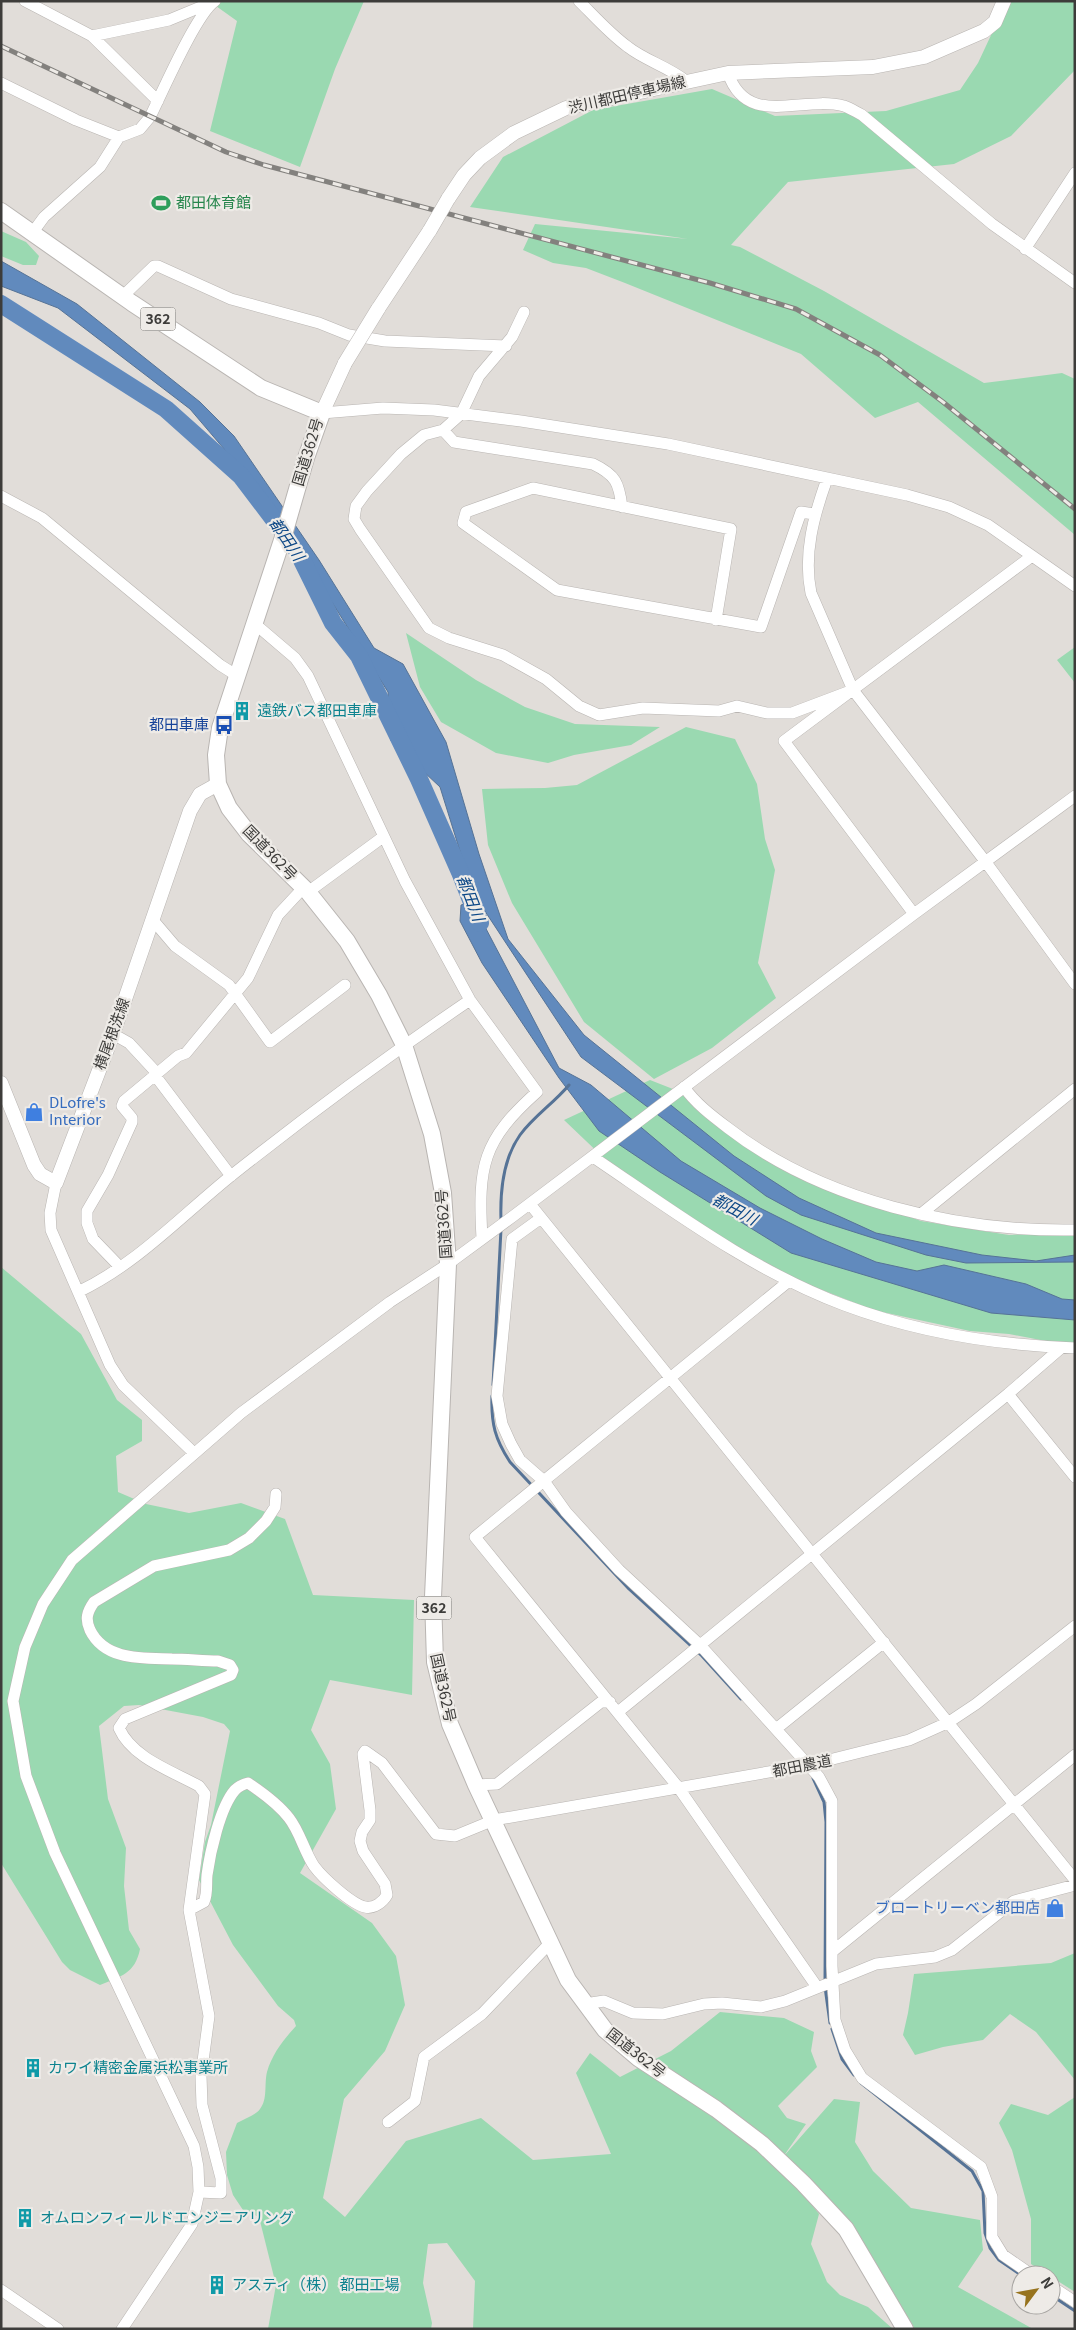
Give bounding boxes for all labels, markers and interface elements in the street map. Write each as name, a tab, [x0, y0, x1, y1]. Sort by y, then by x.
street label: 渋川都田停車場線	[566, 70, 687, 117]
place label: 都田体育館	[176, 191, 251, 212]
sports icon: 都田体育館	[150, 192, 172, 214]
road number: 362	[140, 308, 176, 330]
street label: 国道362号	[286, 415, 327, 488]
water label: 都田川	[264, 512, 312, 567]
place label: 遠鉄バス都田車庫	[257, 699, 377, 720]
building icon: 遠鉄バス都田車庫	[231, 700, 253, 722]
place label: 都田車庫	[149, 713, 209, 734]
bus stop icon: 都田車庫	[213, 714, 235, 736]
street label: 国道362号	[239, 819, 303, 884]
water label: 都田川	[452, 871, 492, 926]
street label: 横尾根洗線	[88, 995, 133, 1072]
place label: DLofre's Interior	[49, 1091, 106, 1129]
shop icon: DLofre's Interior	[23, 1101, 45, 1123]
water label: 都田川	[709, 1186, 764, 1231]
street label: 国道362号	[430, 1188, 455, 1260]
road number: 362	[416, 1596, 452, 1620]
street label: 国道362号	[427, 1651, 462, 1724]
street label: 都田農道	[770, 1748, 833, 1781]
place label: ブロートリーベン都田店	[875, 1896, 1040, 1917]
shop icon: ブロートリーベン都田店	[1044, 1897, 1066, 1919]
street label: 国道362号	[603, 2022, 671, 2082]
place label: カワイ精密金属浜松事業所	[48, 2056, 228, 2077]
building icon: カワイ精密金属浜松事業所	[22, 2057, 44, 2079]
place label: オムロンフィールドエンジニアリング	[40, 2206, 294, 2227]
building icon: オムロンフィールドエンジニアリング	[14, 2207, 36, 2229]
north arrow	[1011, 2265, 1061, 2315]
place label: アスティ（株） 都田工場	[232, 2273, 399, 2294]
text: N	[1037, 2273, 1059, 2292]
building icon: アスティ（株） 都田工場	[206, 2274, 228, 2296]

